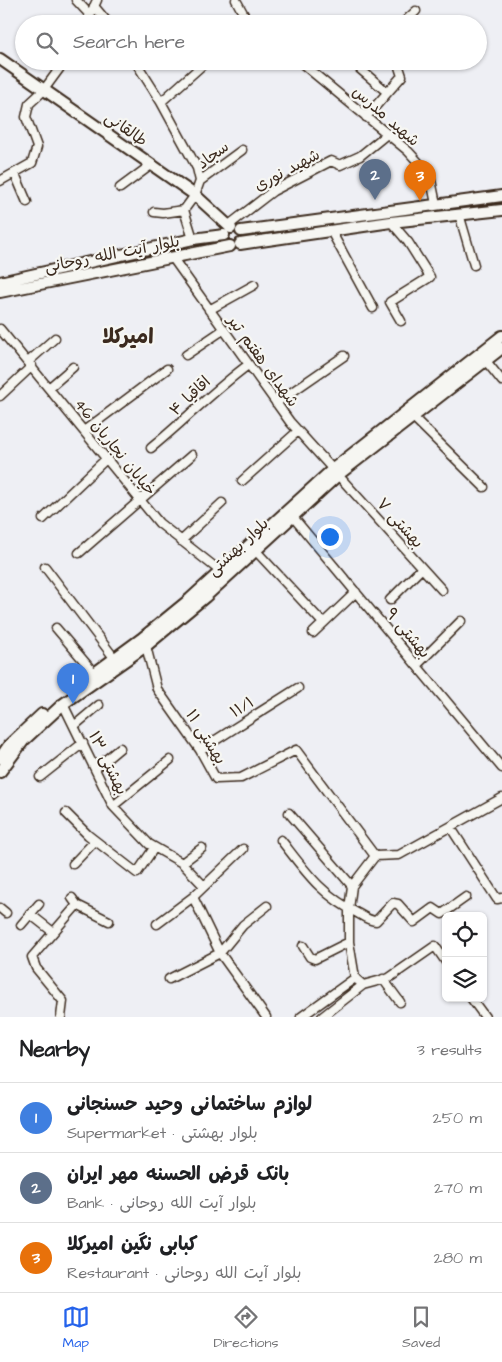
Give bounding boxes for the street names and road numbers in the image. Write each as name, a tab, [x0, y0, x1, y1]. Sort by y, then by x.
street label: شهید مدرس	[348, 81, 424, 151]
street label: طالقانی	[100, 106, 152, 152]
street label: سجاد	[192, 136, 234, 174]
street label: شهید نوری	[250, 143, 324, 197]
street label: بلوار آیت الله روحانی	[43, 230, 181, 278]
street label: شهدای هفتم تیر	[220, 309, 304, 412]
street label: اقاقیا ۴	[164, 371, 216, 421]
street label: خیابان نجاریان 46	[69, 394, 161, 500]
street label: بهشتی ۷	[372, 493, 428, 553]
street label: بلوار بهشتی	[203, 513, 273, 581]
street label: بهشتی ۹	[380, 603, 436, 663]
street label: ۱۱/۱	[226, 691, 258, 723]
street label: بهشتی ۱۱	[181, 705, 231, 769]
street label: بهشتی ۱۳	[83, 727, 133, 799]

